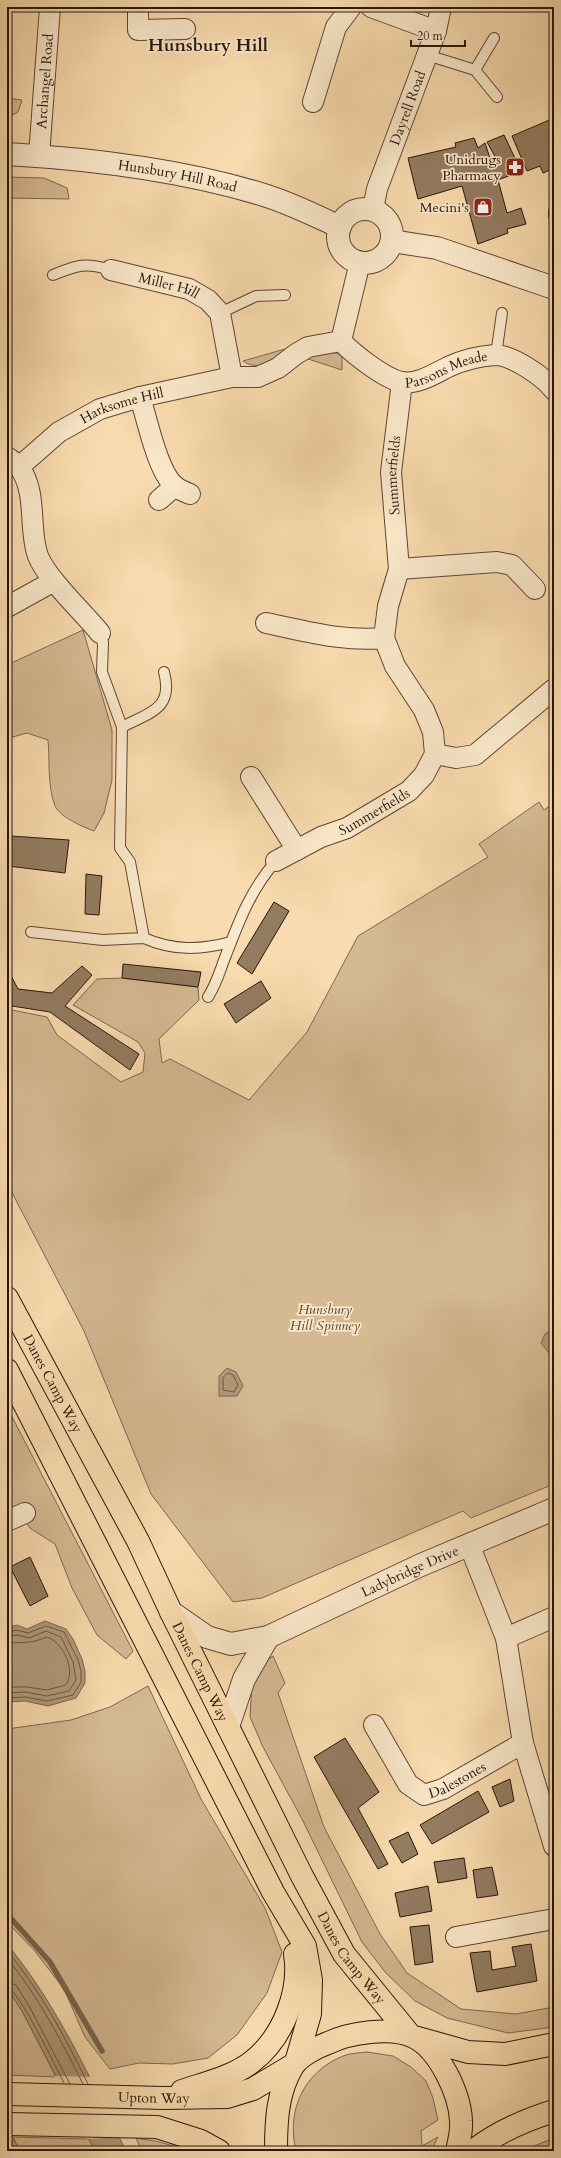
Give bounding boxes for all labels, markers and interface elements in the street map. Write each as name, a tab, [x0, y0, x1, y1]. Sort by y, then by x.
scale bar	[411, 22, 465, 48]
text: 20 m	[417, 28, 444, 44]
street label: Archangel Road	[32, 32, 58, 130]
district label: Hunsbury Hill	[148, 33, 268, 58]
street label: Dayrell Road	[385, 67, 430, 148]
place label: Unidrugs Pharmacy	[442, 150, 502, 185]
street label: Hunsbury Hill Road	[117, 155, 240, 196]
pharmacy icon: Unidrugs Pharmacy	[504, 156, 526, 178]
shop icon: Mecini's	[472, 196, 494, 218]
place label: Mecini's	[419, 198, 469, 217]
street label: Miller Hill	[137, 268, 204, 303]
street label: Parsons Meade	[404, 346, 489, 392]
street label: Harksome Hill	[76, 383, 166, 428]
street label: Summerfields	[381, 434, 405, 516]
street label: Summerfields	[336, 783, 413, 840]
park label: Hunsbury Hill Spinney	[290, 1300, 360, 1335]
street label: Danes Camp Way	[19, 1331, 88, 1436]
street label: Ladybridge Drive	[358, 1541, 462, 1601]
street label: Danes Camp Way	[168, 1619, 234, 1725]
street label: Dalestones	[426, 1757, 490, 1803]
street label: Danes Camp Way	[313, 1908, 391, 2008]
street label: Upton Way	[118, 2087, 190, 2108]

